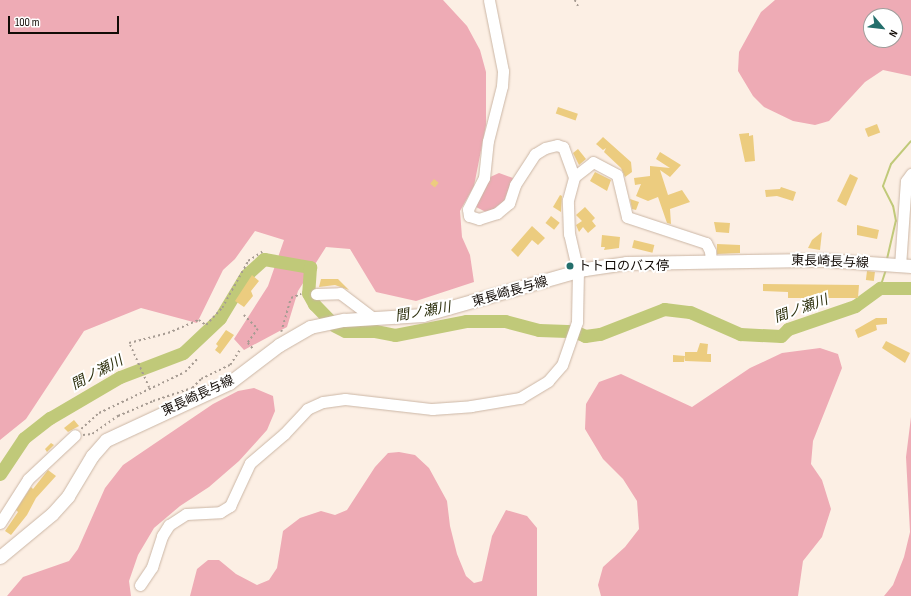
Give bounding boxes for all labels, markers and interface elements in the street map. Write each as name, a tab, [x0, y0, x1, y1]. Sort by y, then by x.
scale bar	[10, 8, 121, 34]
north arrow	[863, 8, 903, 48]
text: 100 m	[15, 15, 40, 30]
text: N	[886, 28, 900, 39]
street label: 東長崎長与線	[791, 253, 869, 271]
place label: トトロのバス停	[578, 258, 669, 274]
marker: トトロのバス停	[565, 261, 575, 271]
street label: 東長崎長与線	[470, 274, 550, 310]
water label: 間ノ瀬川	[772, 292, 830, 326]
water label: 間ノ瀬川	[394, 299, 452, 325]
water label: 間ノ瀬川	[68, 352, 126, 394]
street label: 東長崎長与線	[159, 372, 237, 420]

